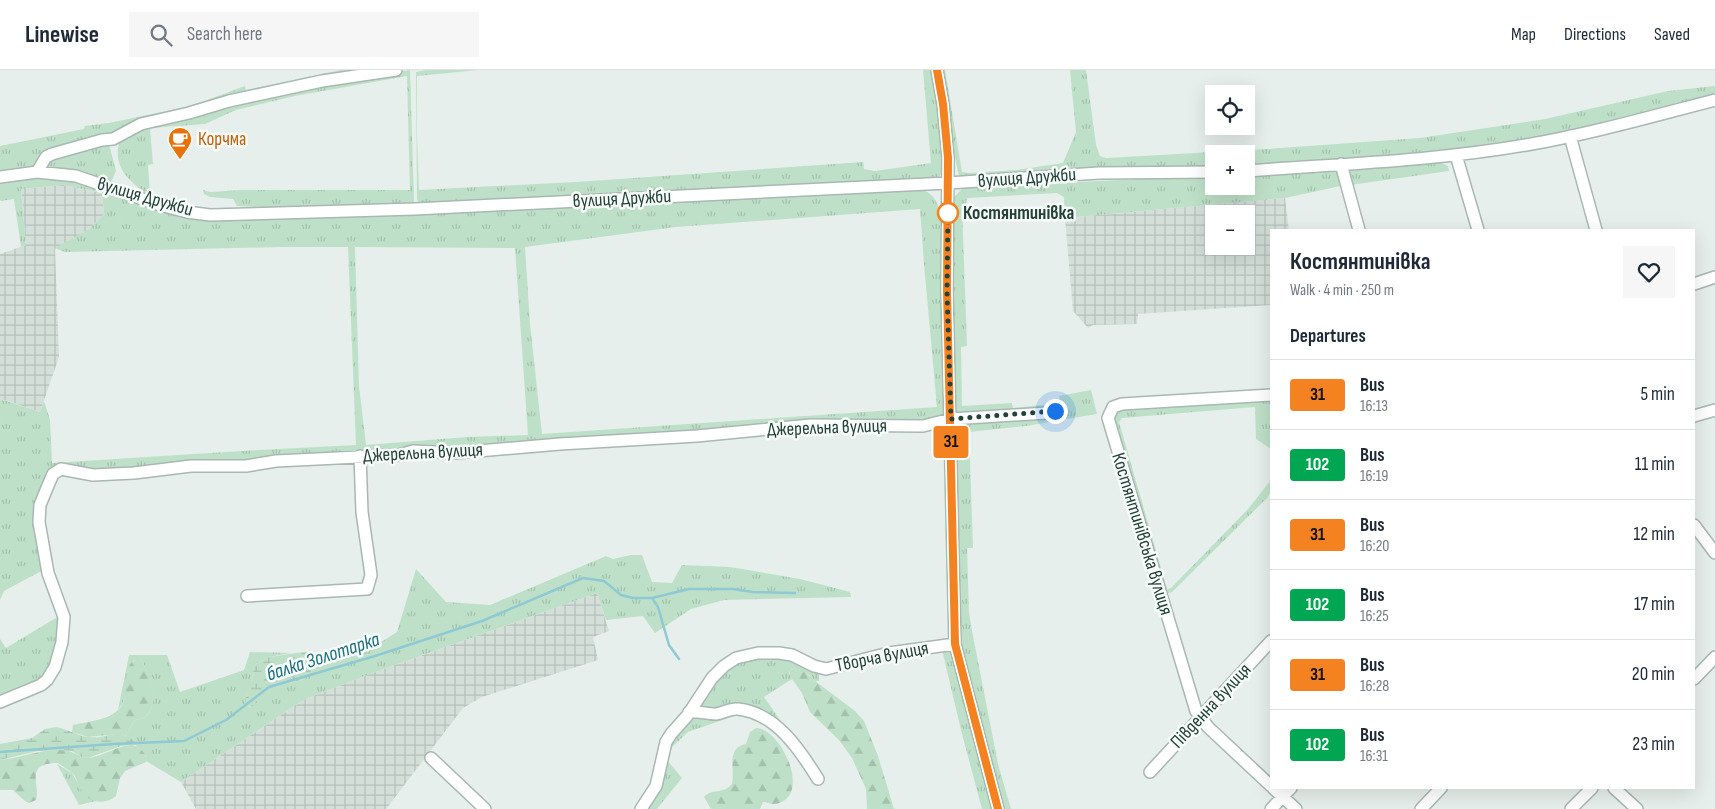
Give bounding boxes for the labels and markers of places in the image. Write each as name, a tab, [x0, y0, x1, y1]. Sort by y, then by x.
cafe icon: Корчма	[167, 126, 193, 160]
place label: Корчма	[198, 128, 246, 151]
marker: Костянтинівка	[937, 202, 959, 224]
place label: Костянтинівка	[963, 202, 1074, 225]

